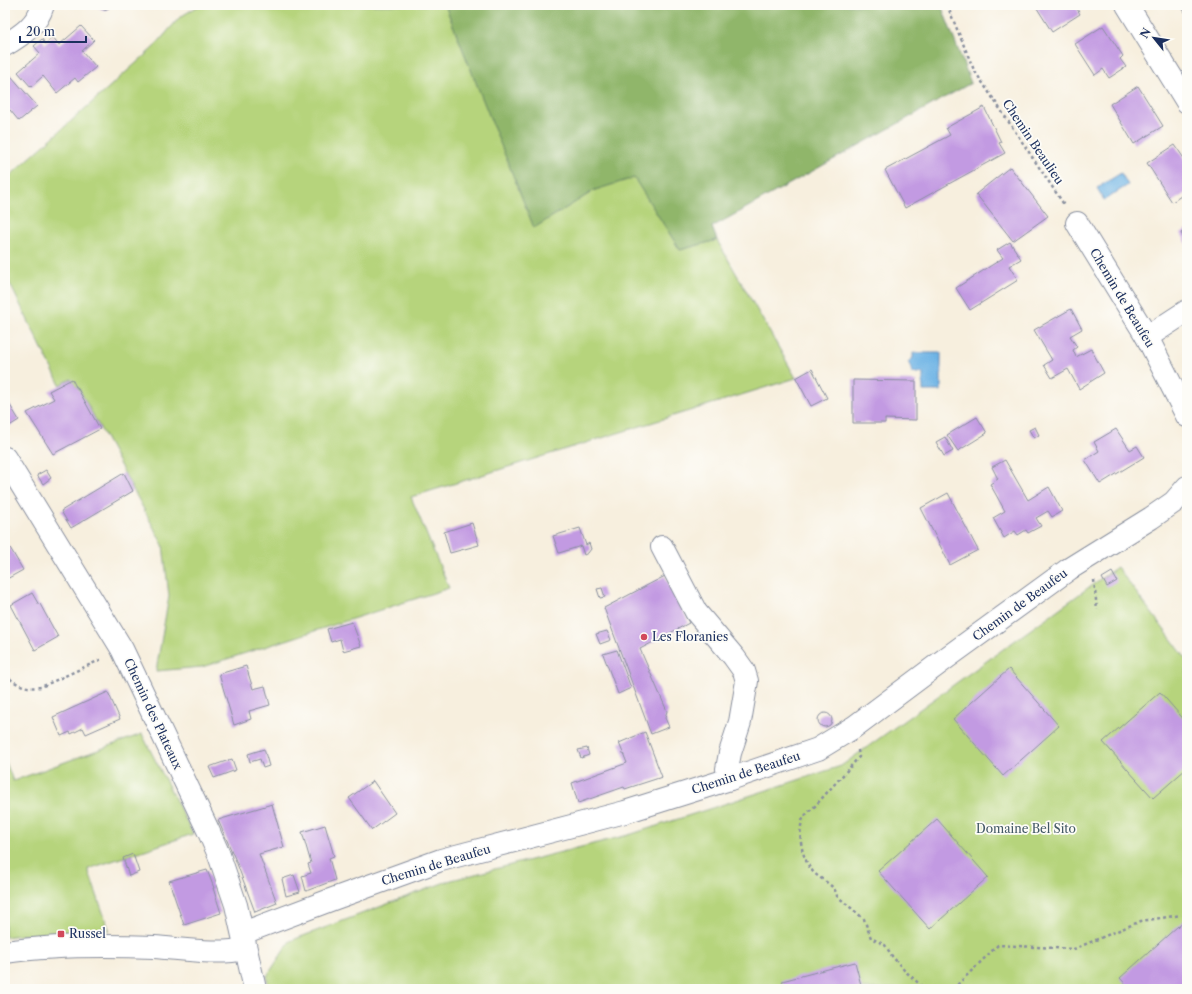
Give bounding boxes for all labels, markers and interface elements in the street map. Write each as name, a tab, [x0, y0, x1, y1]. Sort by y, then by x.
scale bar	[20, 18, 86, 44]
north arrow	[1134, 18, 1174, 58]
text: 20 m	[26, 24, 55, 39]
text: N	[1137, 25, 1154, 41]
street label: Chemin Beaulieu	[999, 96, 1068, 188]
street label: Chemin de Beaufeu	[1087, 245, 1158, 351]
street label: Chemin de Beaufeu	[969, 565, 1070, 644]
place label: Les Floranies	[652, 629, 728, 644]
marker: Les Floranies	[639, 632, 649, 642]
street label: Chemin des Plateaux	[121, 656, 186, 772]
street label: Chemin de Beaufeu	[690, 748, 803, 797]
park label: Domaine Bel Sito	[976, 821, 1076, 836]
street label: Chemin de Beaufeu	[379, 841, 493, 888]
place label: Russel	[69, 926, 106, 941]
marker: Russel	[56, 929, 66, 939]

